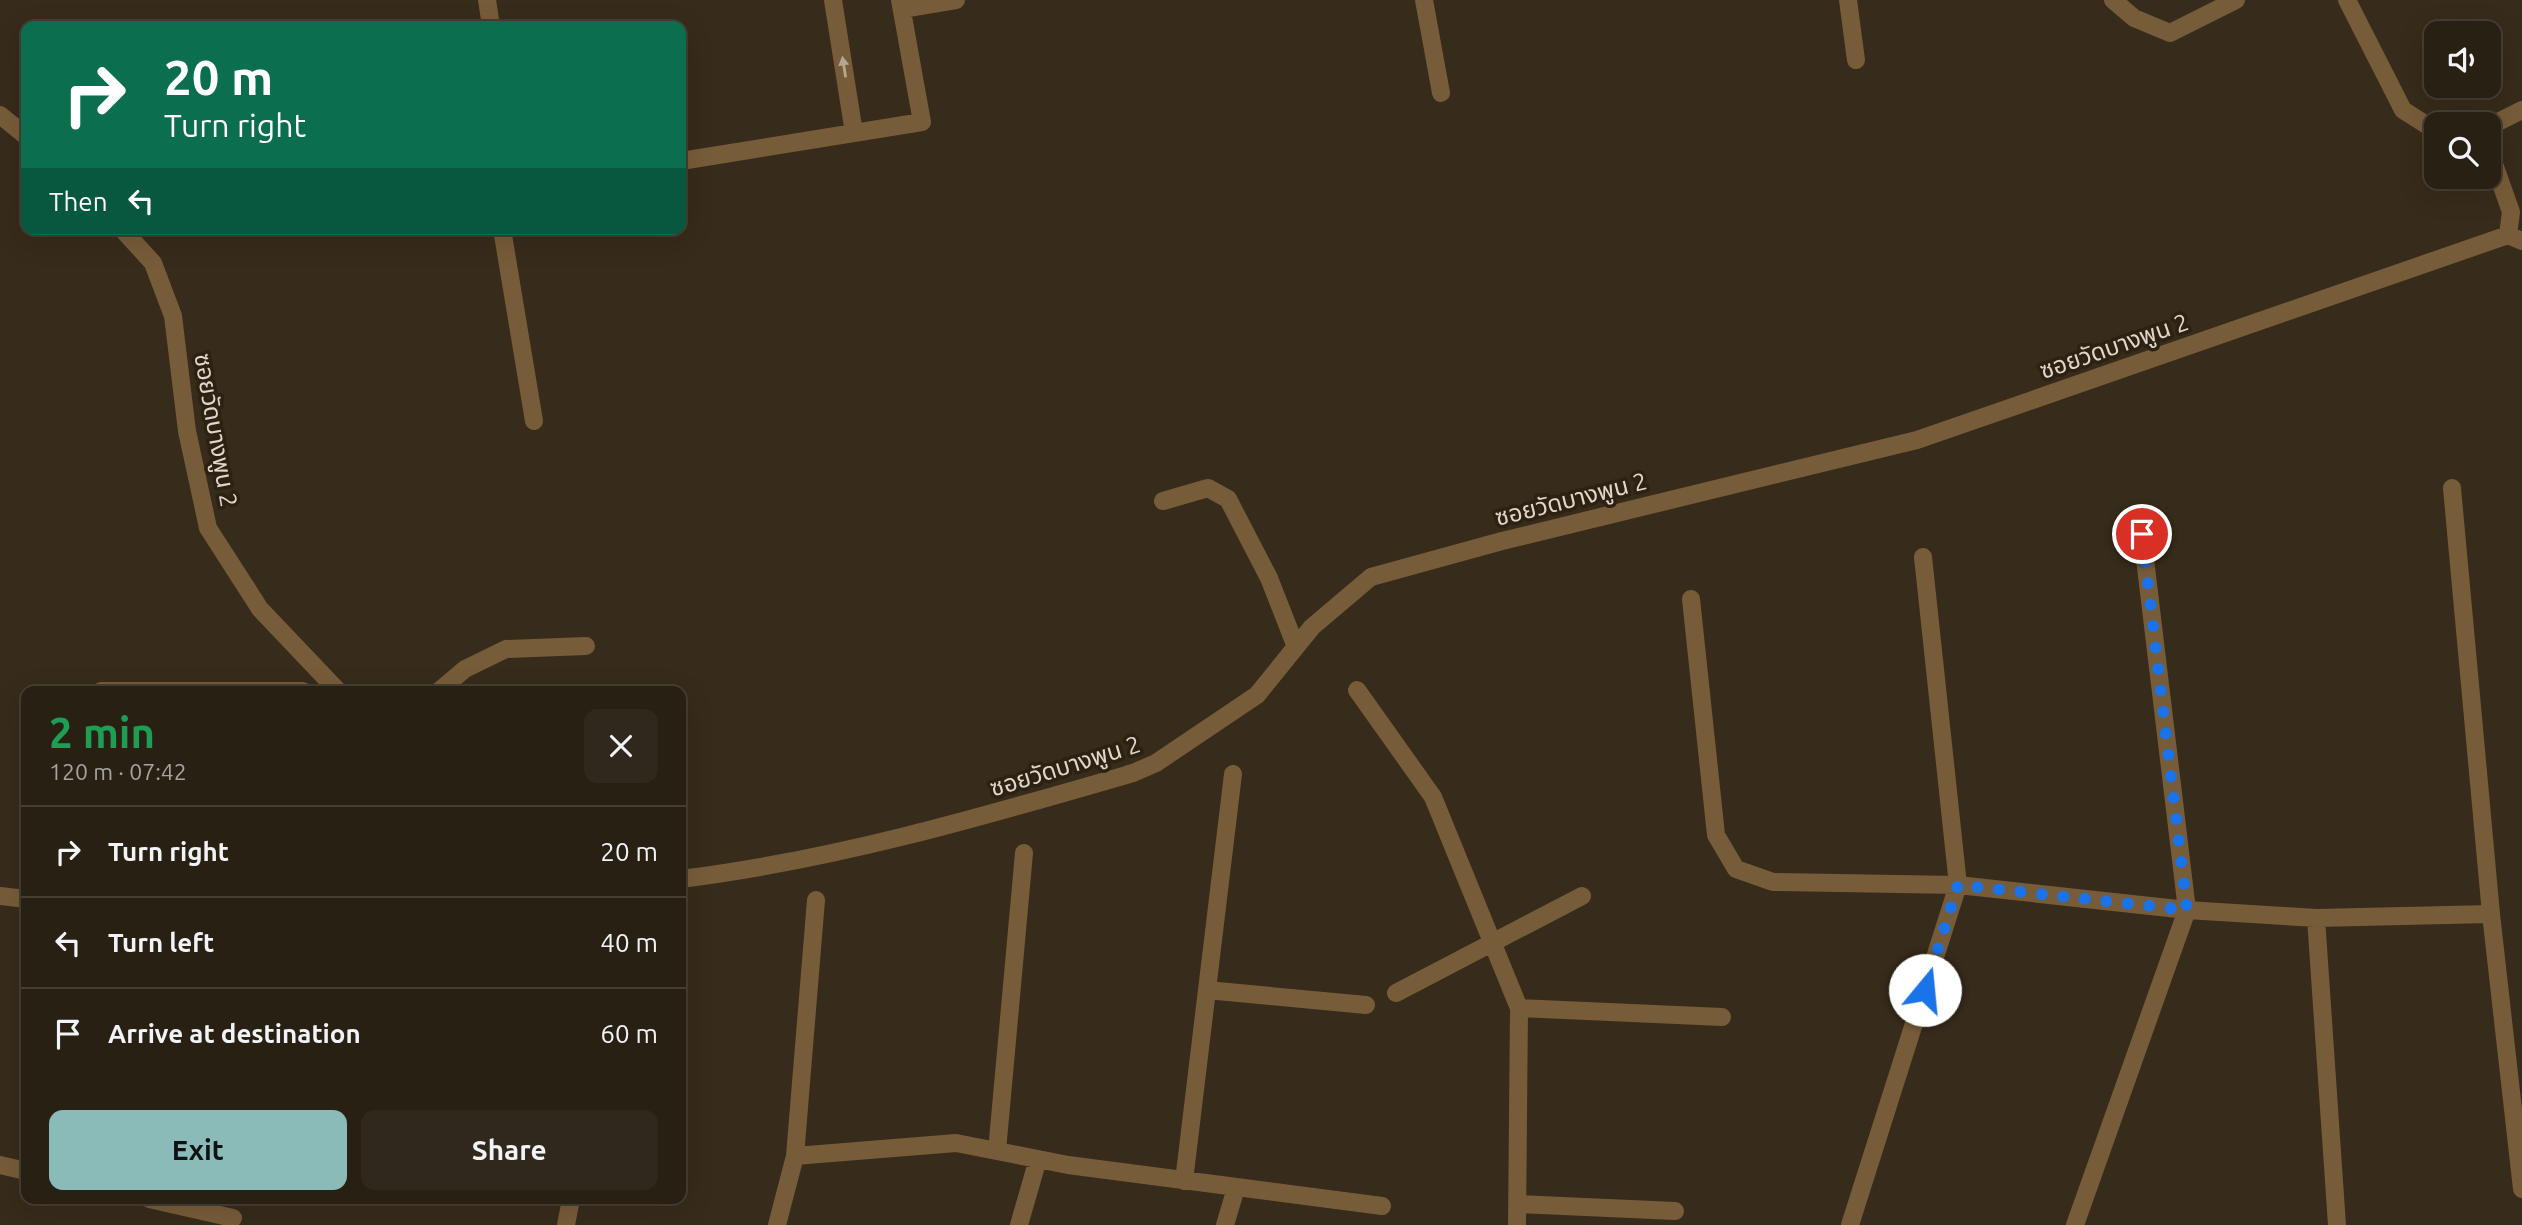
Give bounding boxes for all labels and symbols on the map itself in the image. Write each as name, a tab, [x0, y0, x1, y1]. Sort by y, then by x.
one-way arrow	[838, 56, 849, 78]
street label: ซอยวัดบางพูน 2	[2036, 308, 2193, 386]
street label: ซอยวัดบางพูน 2	[187, 351, 243, 509]
street label: ซอยวัดบางพูน 2	[1492, 467, 1650, 533]
pin	[2112, 504, 2172, 564]
street label: ซอยวัดบางพูน 2	[987, 730, 1144, 804]
position arrow	[1888, 953, 1962, 1027]

